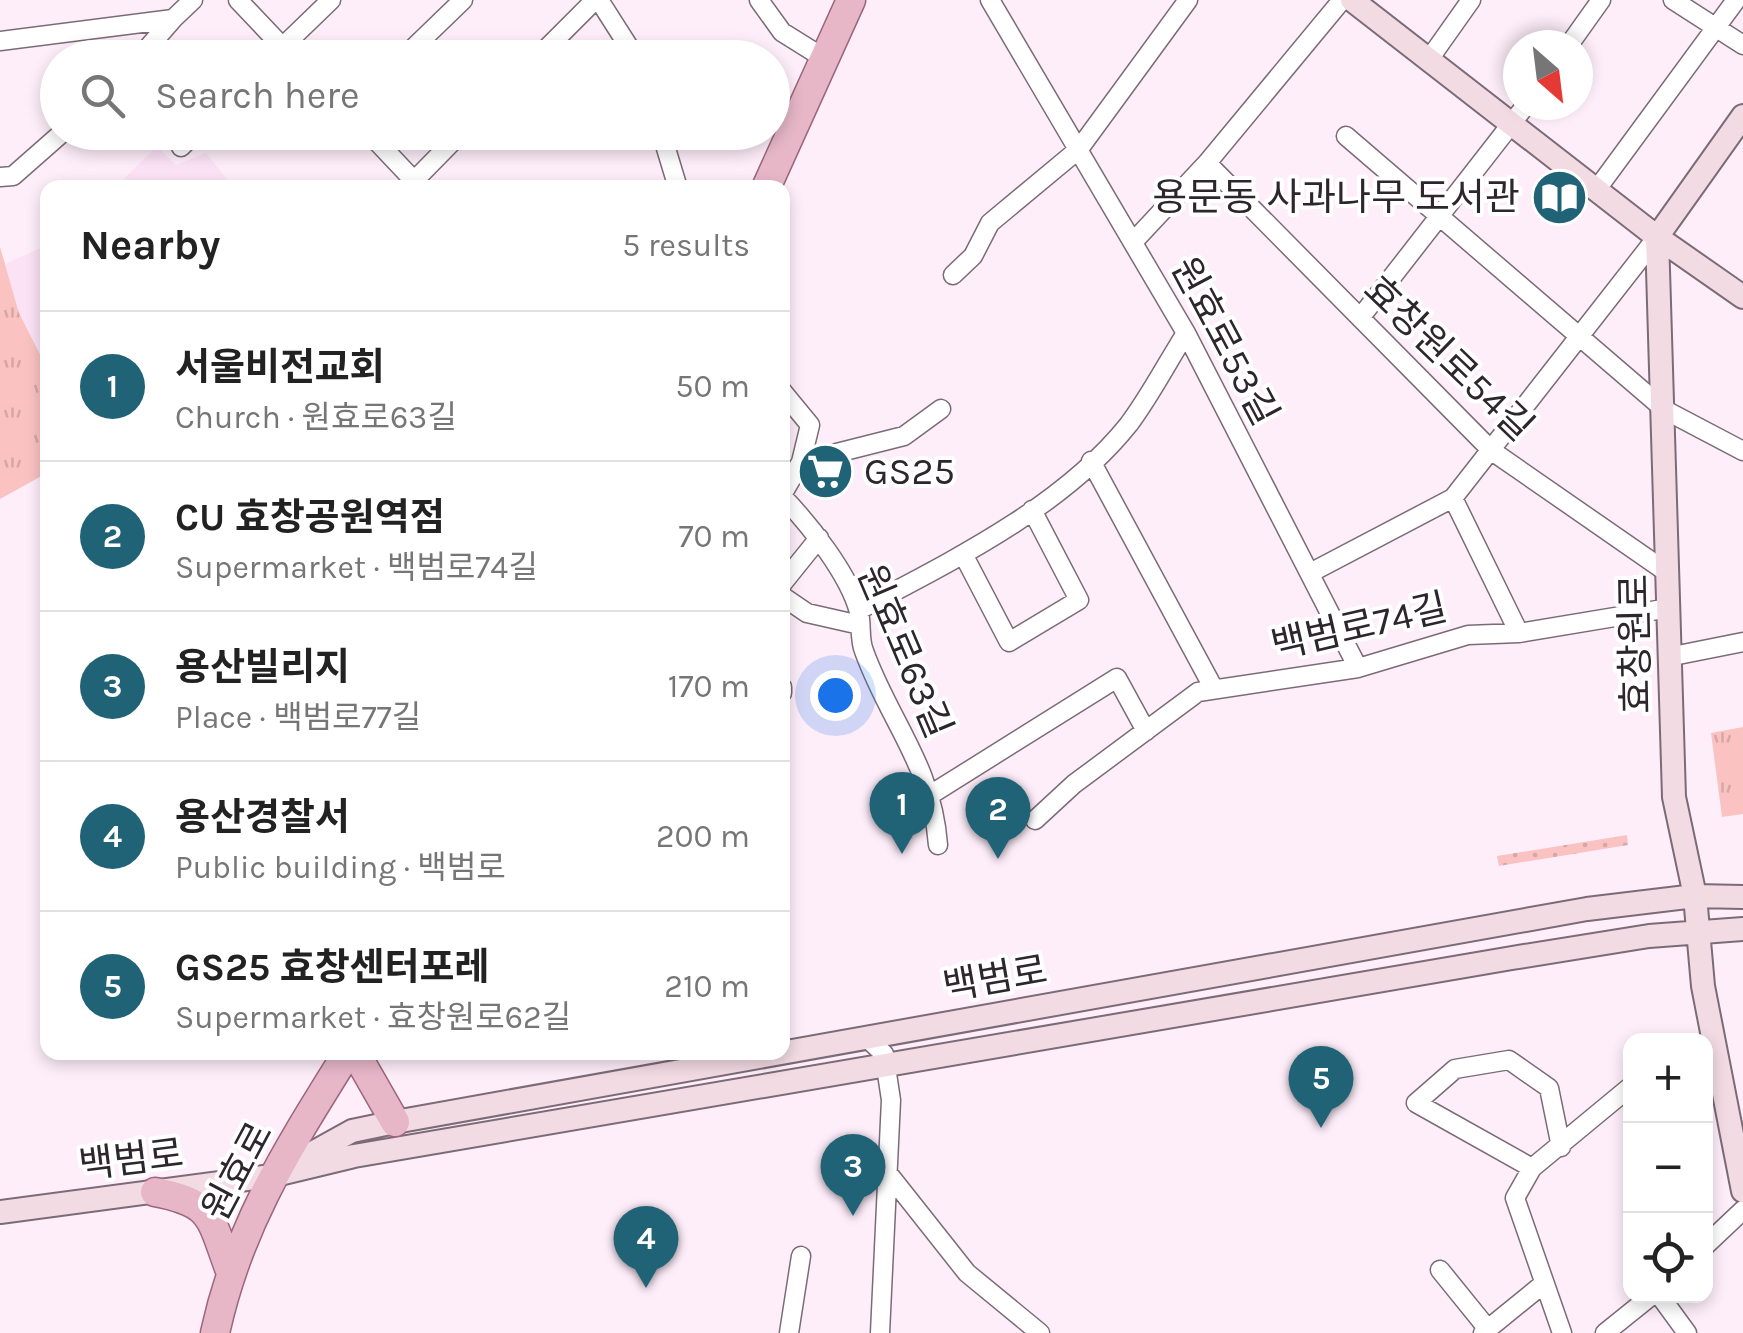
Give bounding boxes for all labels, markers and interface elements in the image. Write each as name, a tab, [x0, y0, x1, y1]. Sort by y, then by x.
north arrow	[1503, 30, 1593, 120]
search box	[40, 40, 790, 150]
icon: search	[75, 68, 130, 123]
text: Search here	[155, 73, 359, 118]
library icon: 용문동 사과나무 도서관	[1529, 167, 1589, 227]
place label: 용문동 사과나무 도서관	[1152, 175, 1520, 220]
text: Nearby	[80, 220, 220, 270]
text: 5 results	[622, 227, 750, 264]
street label: 원효로53길	[1162, 250, 1288, 433]
street label: 효창원로54길	[1355, 267, 1543, 450]
text: 서울비전교회	[175, 345, 385, 390]
text: 1	[107, 368, 118, 405]
text: 50 m	[675, 368, 750, 405]
text: Church · 원효로63길	[175, 399, 457, 436]
supermarket icon: GS25	[795, 441, 855, 501]
place label: GS25	[864, 449, 955, 494]
text: CU 효창공원역점	[175, 495, 445, 540]
text: 2	[103, 518, 122, 555]
text: 70 m	[678, 518, 750, 555]
text: Supermarket · 백범로74길	[175, 549, 538, 586]
street label: 원효로63길	[848, 558, 961, 745]
street label: 효창원로	[1612, 574, 1659, 714]
street label: 백범로74길	[1267, 584, 1451, 669]
text: 용산빌리지	[175, 645, 350, 690]
text: 3	[103, 668, 122, 705]
text: 170 m	[668, 668, 750, 705]
your location	[810, 670, 861, 721]
text: Place · 백범로77길	[175, 699, 421, 736]
pin: 1	[870, 772, 934, 854]
pin: 2	[966, 776, 1030, 859]
text: 용산경찰서	[175, 795, 350, 840]
text: 4	[103, 818, 122, 855]
text: 200 m	[656, 818, 750, 855]
text: Public building · 백범로	[175, 849, 506, 886]
text: GS25 효창센터포레	[175, 945, 489, 990]
street label: 백범로	[940, 947, 1051, 1010]
text: 5	[103, 968, 122, 1005]
text: 210 m	[664, 968, 750, 1005]
text: Supermarket · 효창원로62길	[175, 999, 571, 1036]
map controls	[1623, 1033, 1713, 1303]
button: +	[1623, 1033, 1713, 1123]
pin: 5	[1288, 1046, 1354, 1128]
street label: 원효로	[193, 1114, 282, 1228]
button: −	[1623, 1123, 1713, 1213]
street label: 백범로	[76, 1131, 186, 1188]
pin: 3	[820, 1134, 886, 1216]
pin: 4	[614, 1206, 678, 1288]
button: locate	[1623, 1213, 1713, 1303]

